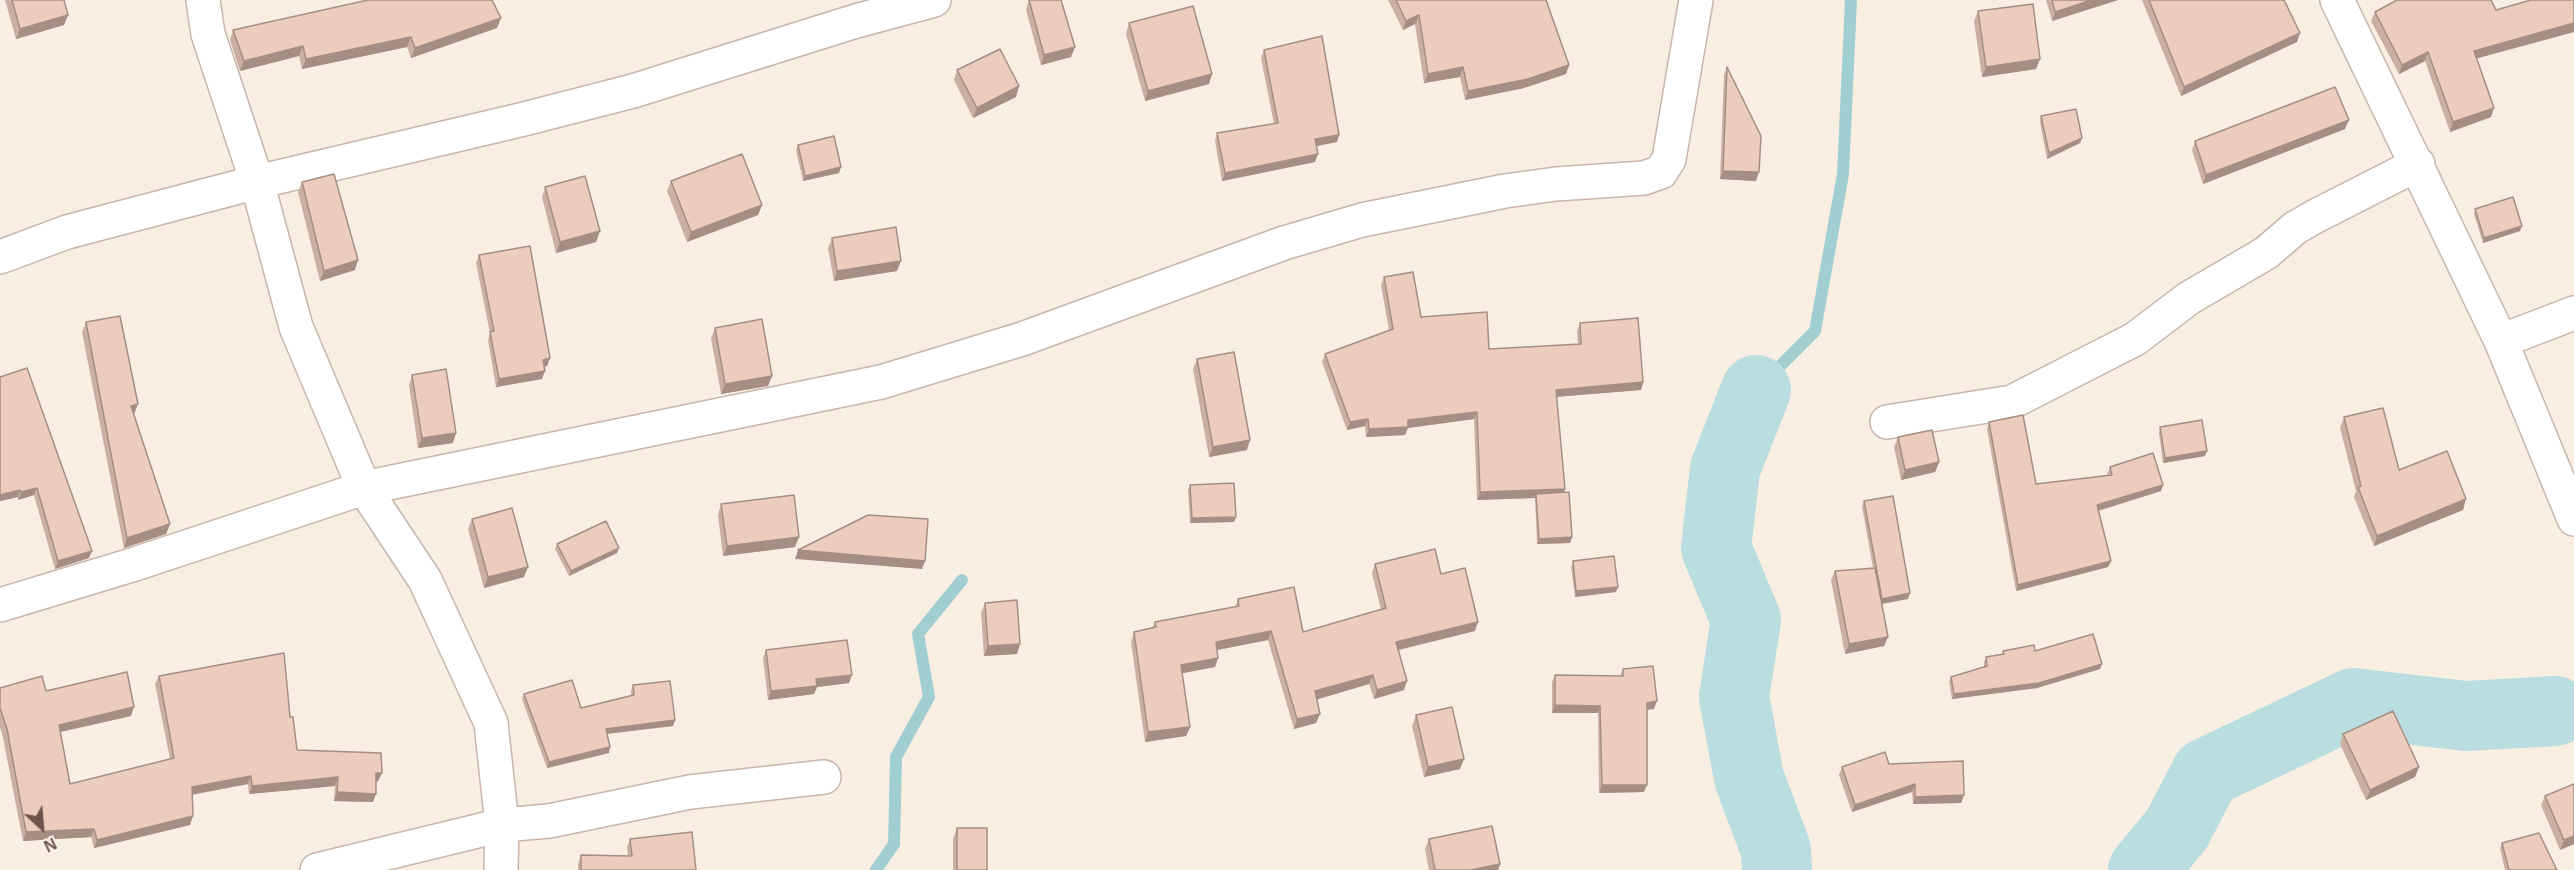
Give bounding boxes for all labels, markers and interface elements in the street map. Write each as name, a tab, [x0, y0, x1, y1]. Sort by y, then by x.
north arrow	[12, 798, 72, 858]
text: N	[41, 834, 59, 855]

